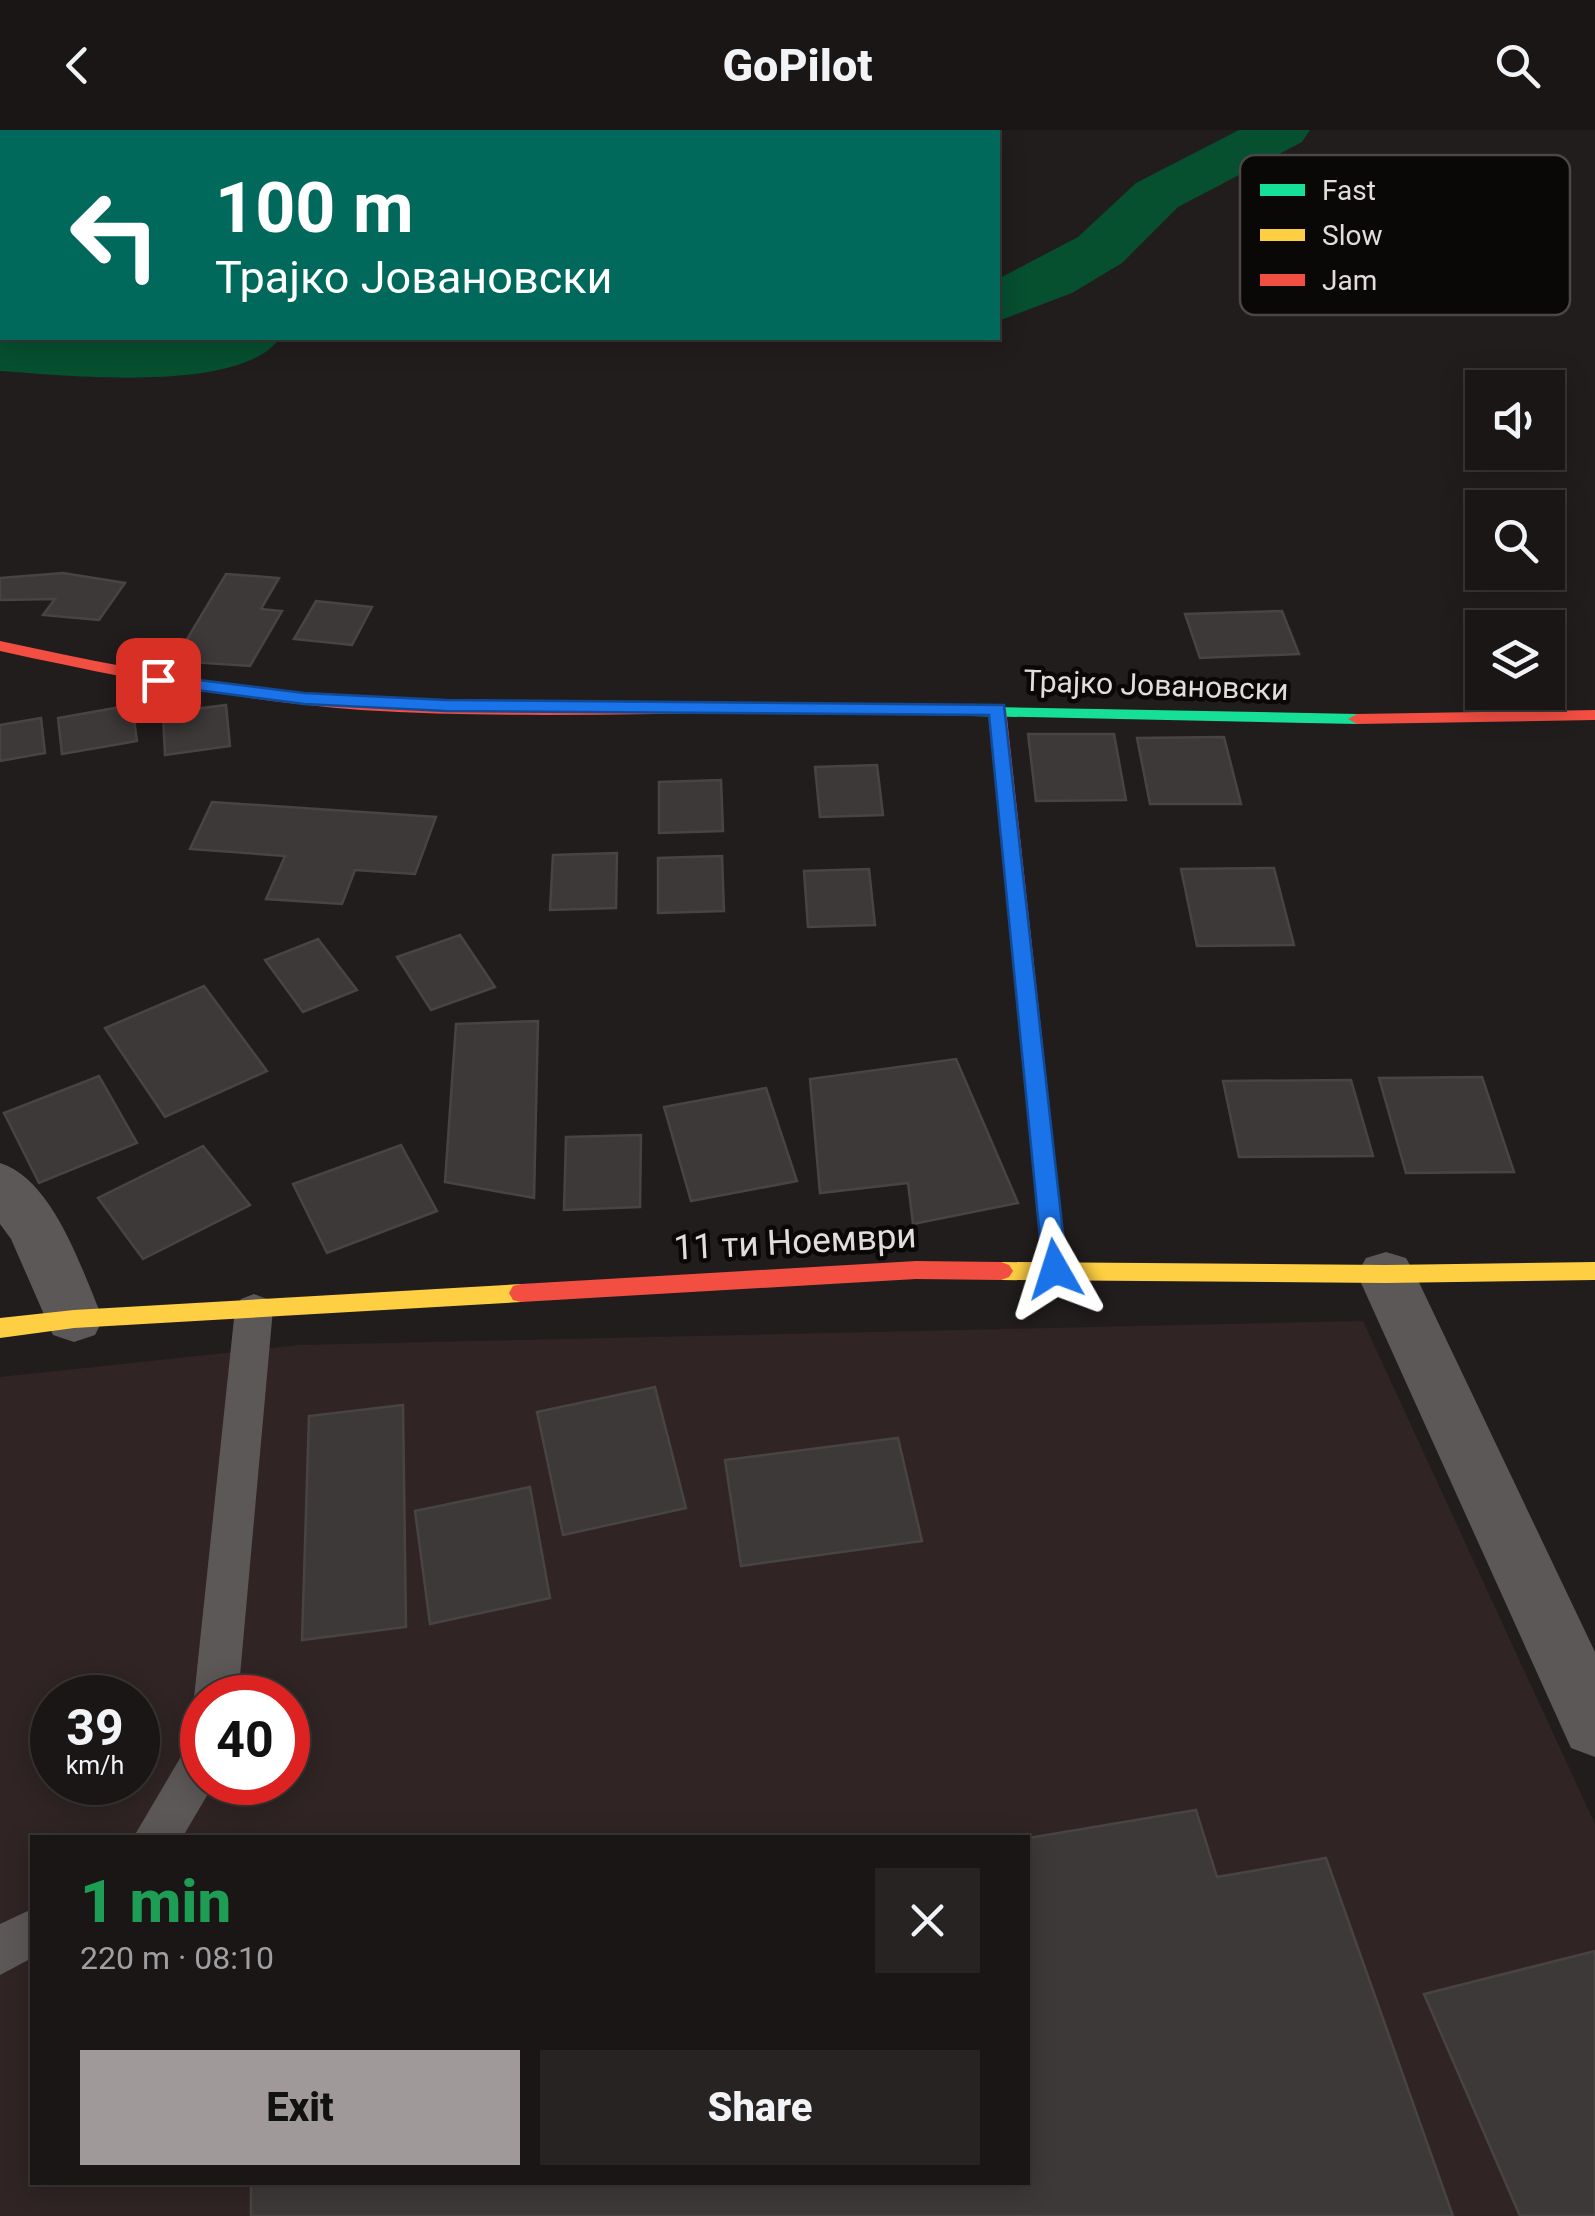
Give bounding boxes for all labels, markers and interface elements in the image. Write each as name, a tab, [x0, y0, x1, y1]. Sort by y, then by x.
icon: back	[50, 38, 105, 93]
icon: search	[1490, 38, 1545, 93]
text: GoPilot	[722, 39, 873, 92]
legend	[1240, 155, 1570, 315]
text: 100 m	[215, 167, 414, 249]
icon: left	[50, 170, 180, 300]
text: Fast	[1322, 174, 1376, 207]
text: Slow	[1322, 219, 1382, 252]
text: Трајко Јовановски	[215, 251, 613, 304]
text: Jam	[1322, 264, 1377, 297]
map controls	[1465, 370, 1565, 710]
button: sound	[1465, 370, 1565, 470]
button: search	[1465, 490, 1565, 590]
button: layers	[1465, 610, 1565, 710]
pin	[116, 638, 201, 723]
icon: arrive	[131, 653, 186, 708]
street label: Трајко Јовановски	[1023, 663, 1289, 707]
street label: 11 ти Ноември	[673, 1215, 917, 1269]
position arrow	[1003, 1217, 1107, 1321]
speed limit sign: 40	[180, 1675, 310, 1805]
text: 39	[66, 1699, 124, 1757]
text: km/h	[66, 1751, 124, 1780]
text: 1 min	[80, 1866, 231, 1937]
button: close	[875, 1868, 980, 1973]
text: 220 m · 08:10	[80, 1939, 274, 1977]
button: Exit	[80, 2050, 520, 2165]
button: Share	[540, 2050, 980, 2165]

